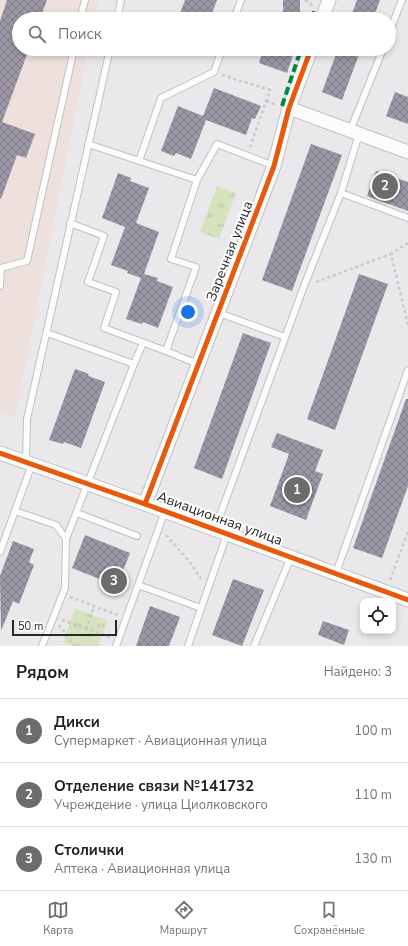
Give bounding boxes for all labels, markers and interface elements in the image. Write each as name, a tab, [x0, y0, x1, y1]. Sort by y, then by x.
search box	[12, 12, 396, 56]
icon: search	[26, 23, 48, 45]
text: Поиск	[58, 24, 102, 44]
pin: 2	[372, 171, 398, 201]
street label: Заречная улица	[202, 198, 257, 304]
your location	[178, 302, 198, 322]
pin: 1	[284, 475, 310, 505]
street label: Авиационная улица	[154, 487, 285, 550]
pin: 3	[101, 566, 127, 596]
map controls	[360, 598, 396, 634]
button: locate	[360, 598, 396, 634]
scale bar	[12, 618, 117, 637]
text: 50 m	[18, 619, 43, 634]
text: Рядом	[16, 661, 69, 684]
text: Найдено: 3	[324, 663, 392, 681]
text: Дикси	[54, 712, 100, 732]
text: 1	[25, 722, 33, 740]
text: 100 m	[354, 722, 392, 740]
text: Супермаркет · Авиационная улица	[54, 732, 267, 750]
text: Отделение связи №141732	[54, 776, 254, 796]
text: 2	[25, 786, 33, 804]
text: 110 m	[354, 786, 392, 804]
text: Учреждение · улица Циолковского	[54, 796, 268, 814]
text: Столички	[54, 840, 124, 860]
text: 3	[25, 850, 33, 868]
text: 130 m	[354, 850, 392, 868]
text: Аптека · Авиационная улица	[54, 860, 230, 878]
tab: Карта	[43, 899, 73, 938]
tab: Маршрут	[160, 899, 208, 938]
tab: Сохранённые	[294, 899, 365, 938]

